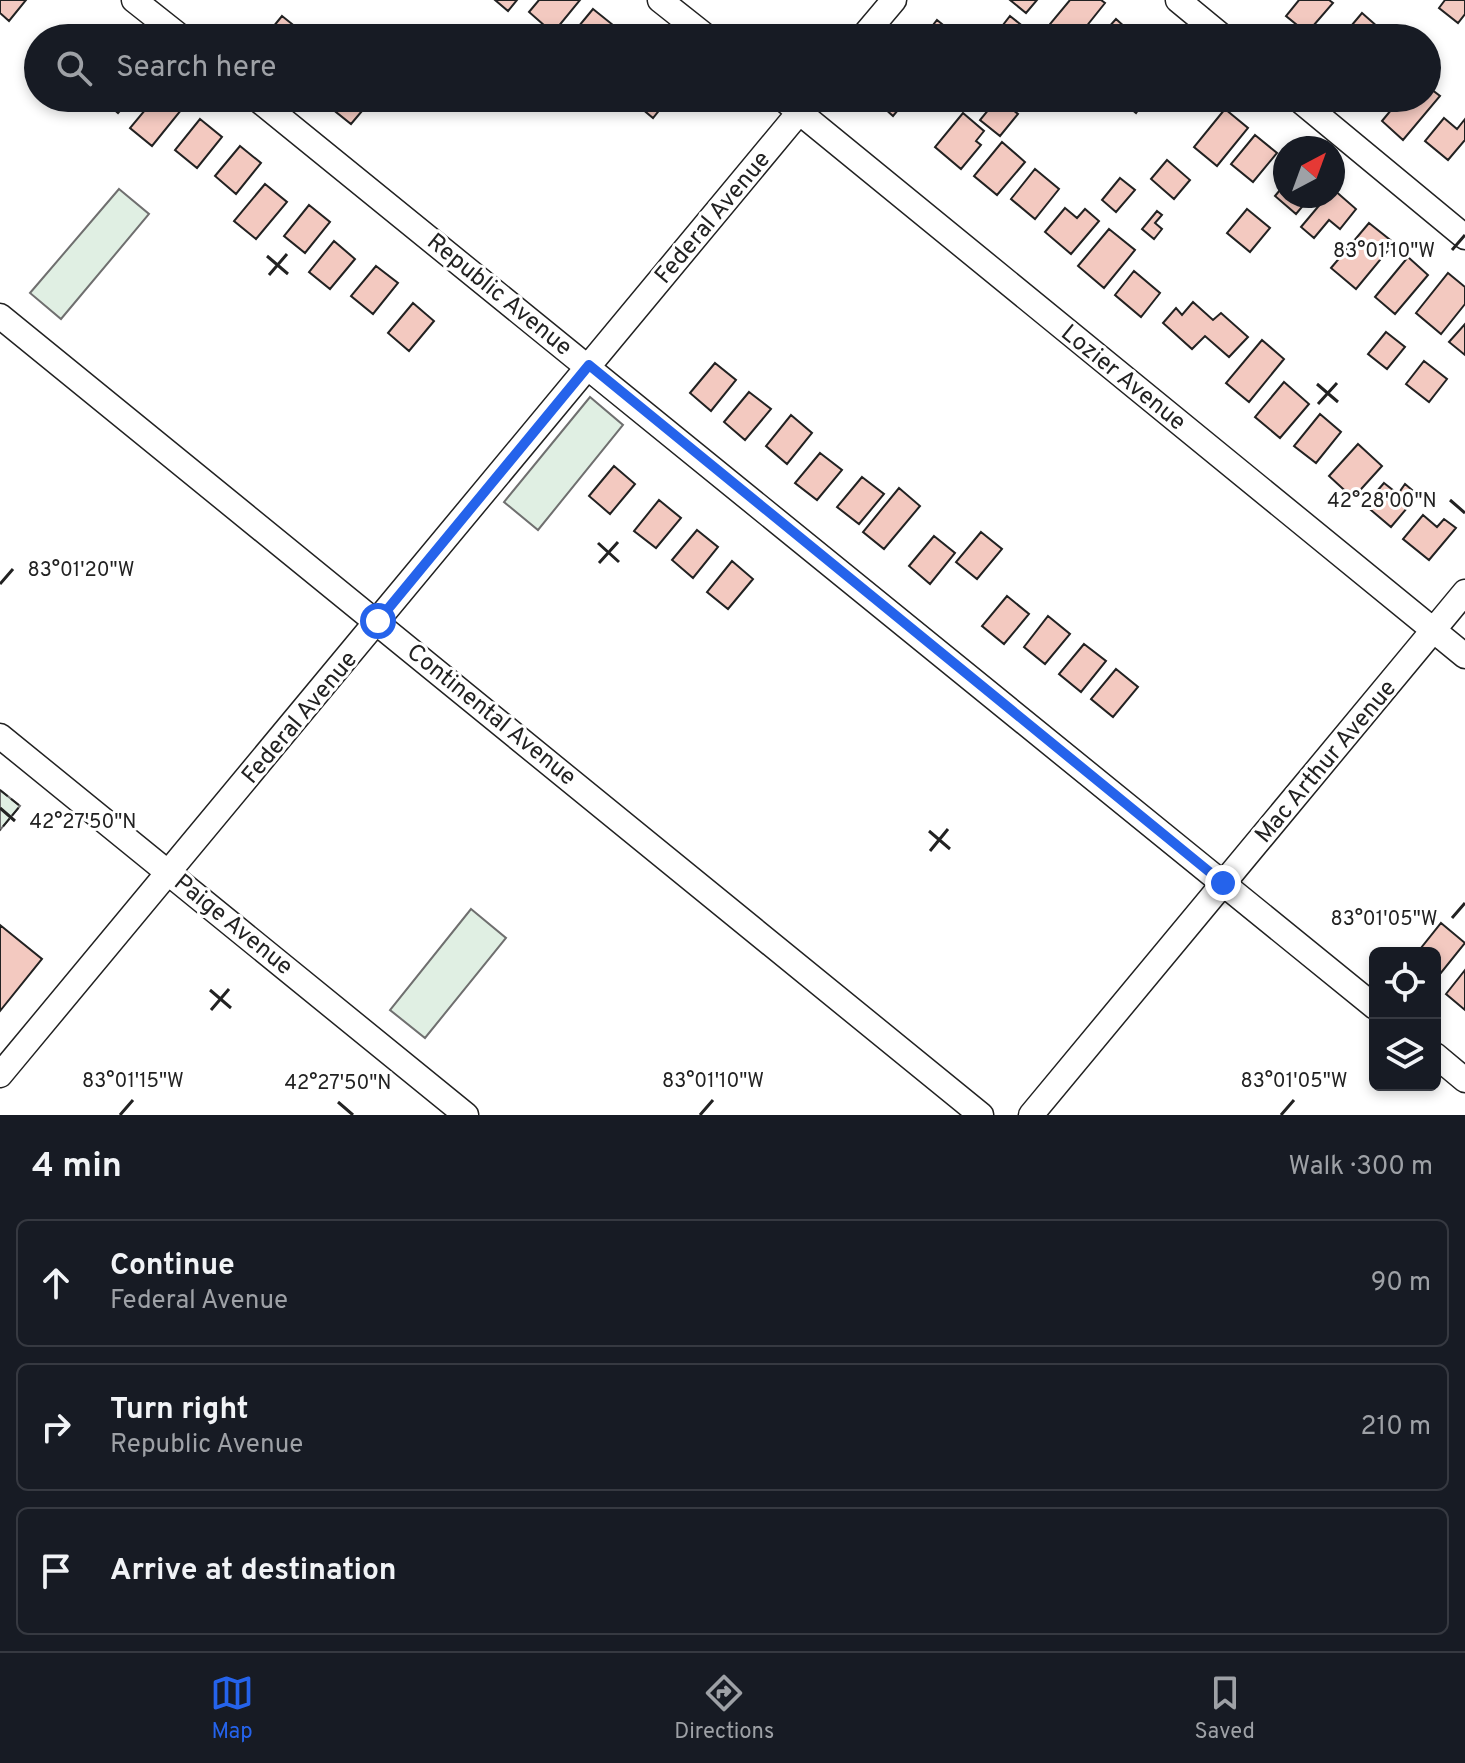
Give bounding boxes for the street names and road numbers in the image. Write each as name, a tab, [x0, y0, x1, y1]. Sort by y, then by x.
street label: Federal Avenue	[649, 146, 778, 291]
street label: Republic Avenue	[420, 228, 577, 363]
street label: Lozier Avenue	[1054, 319, 1191, 438]
street label: Continental Avenue	[400, 638, 582, 793]
street label: Federal Avenue	[236, 646, 365, 791]
street label: Mac Arthur Avenue	[1249, 674, 1404, 850]
street label: Paige Avenue	[167, 868, 298, 983]

